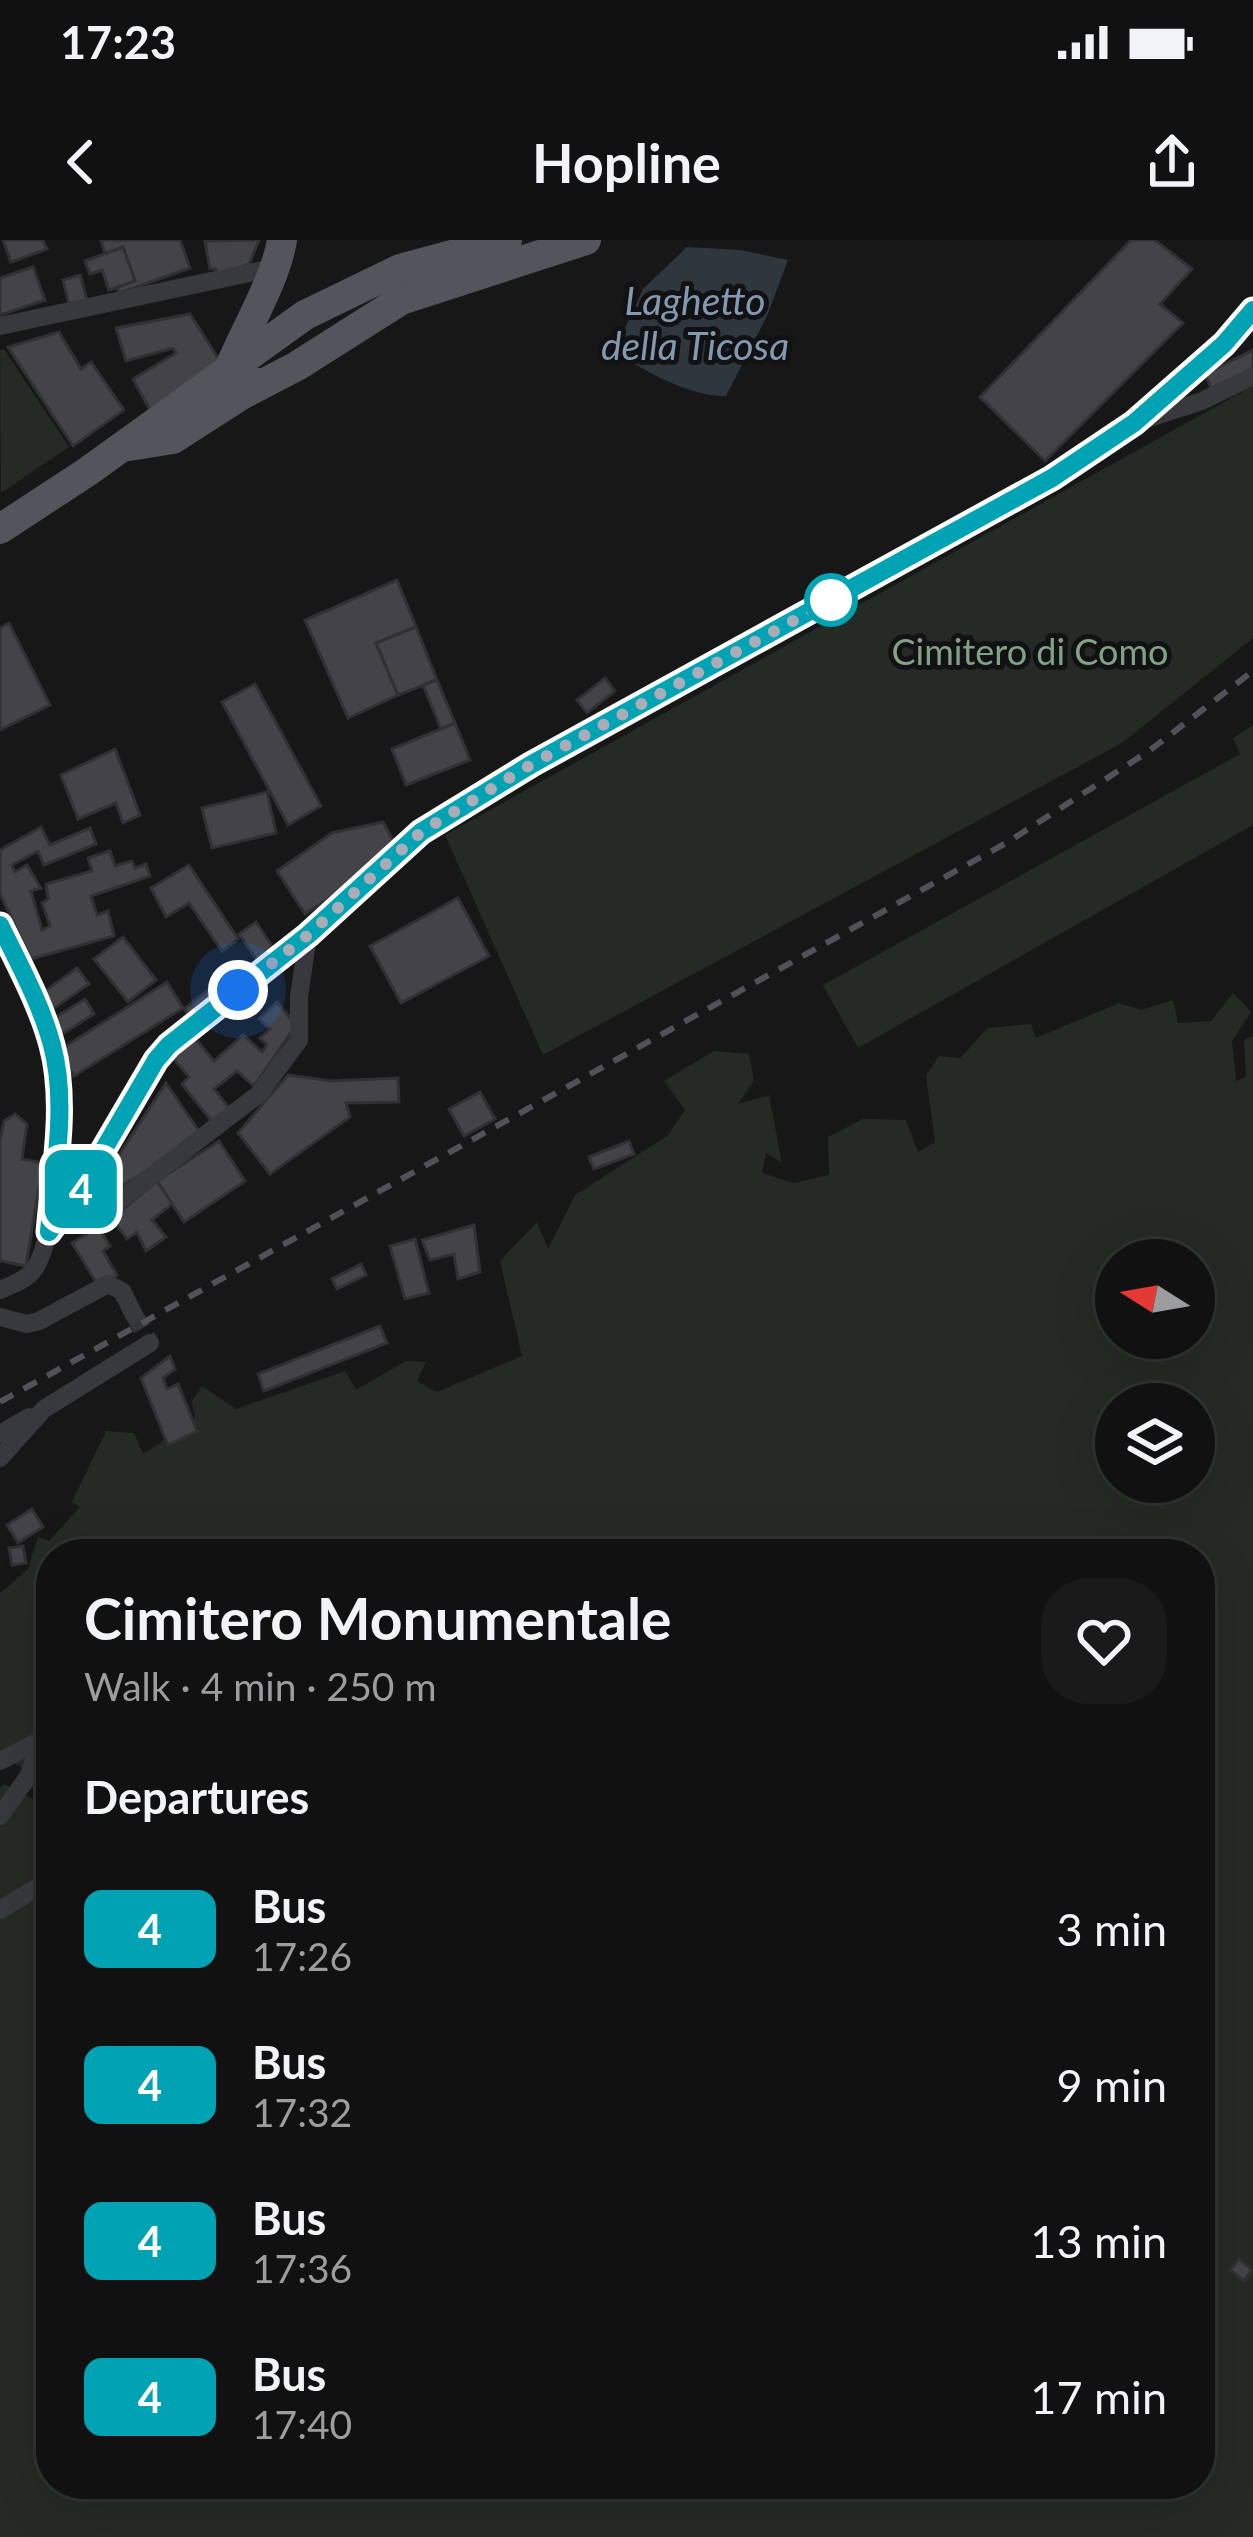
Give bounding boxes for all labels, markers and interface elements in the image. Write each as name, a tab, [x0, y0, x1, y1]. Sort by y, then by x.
text: 17:23	[60, 15, 176, 69]
icon: back	[48, 129, 114, 195]
icon: share	[1139, 129, 1205, 195]
text: Hopline	[532, 130, 721, 195]
water label: Laghetto della Ticosa	[601, 277, 789, 368]
unlabelled marker	[806, 575, 856, 625]
park label: Cimitero di Como	[892, 629, 1168, 673]
your location	[208, 960, 268, 1020]
line badge: 4	[42, 1150, 120, 1228]
text: 4	[69, 1164, 93, 1214]
north arrow	[1095, 1239, 1215, 1359]
map controls	[1095, 1239, 1215, 1503]
button: layers	[1095, 1383, 1215, 1503]
button: heart	[1041, 1578, 1167, 1704]
text: Cimitero Monumentale	[84, 1584, 672, 1652]
text: Walk · 4 min · 250 m	[84, 1663, 437, 1709]
text: Departures	[84, 1770, 309, 1824]
text: Bus	[252, 1879, 326, 1933]
text: 3 min	[1056, 1902, 1167, 1956]
text: 4	[138, 1904, 162, 1954]
text: 17:26	[252, 1933, 352, 1979]
text: Bus	[252, 2035, 326, 2089]
text: 9 min	[1056, 2058, 1167, 2112]
text: 4	[138, 2060, 162, 2110]
text: 17:32	[252, 2089, 352, 2135]
text: Bus	[252, 2191, 326, 2245]
text: 13 min	[1030, 2214, 1167, 2268]
text: 4	[138, 2216, 162, 2266]
text: 17:36	[252, 2245, 352, 2291]
text: Bus	[252, 2347, 326, 2401]
text: 17 min	[1030, 2370, 1167, 2424]
text: 4	[138, 2372, 162, 2422]
text: 17:40	[252, 2401, 352, 2447]

